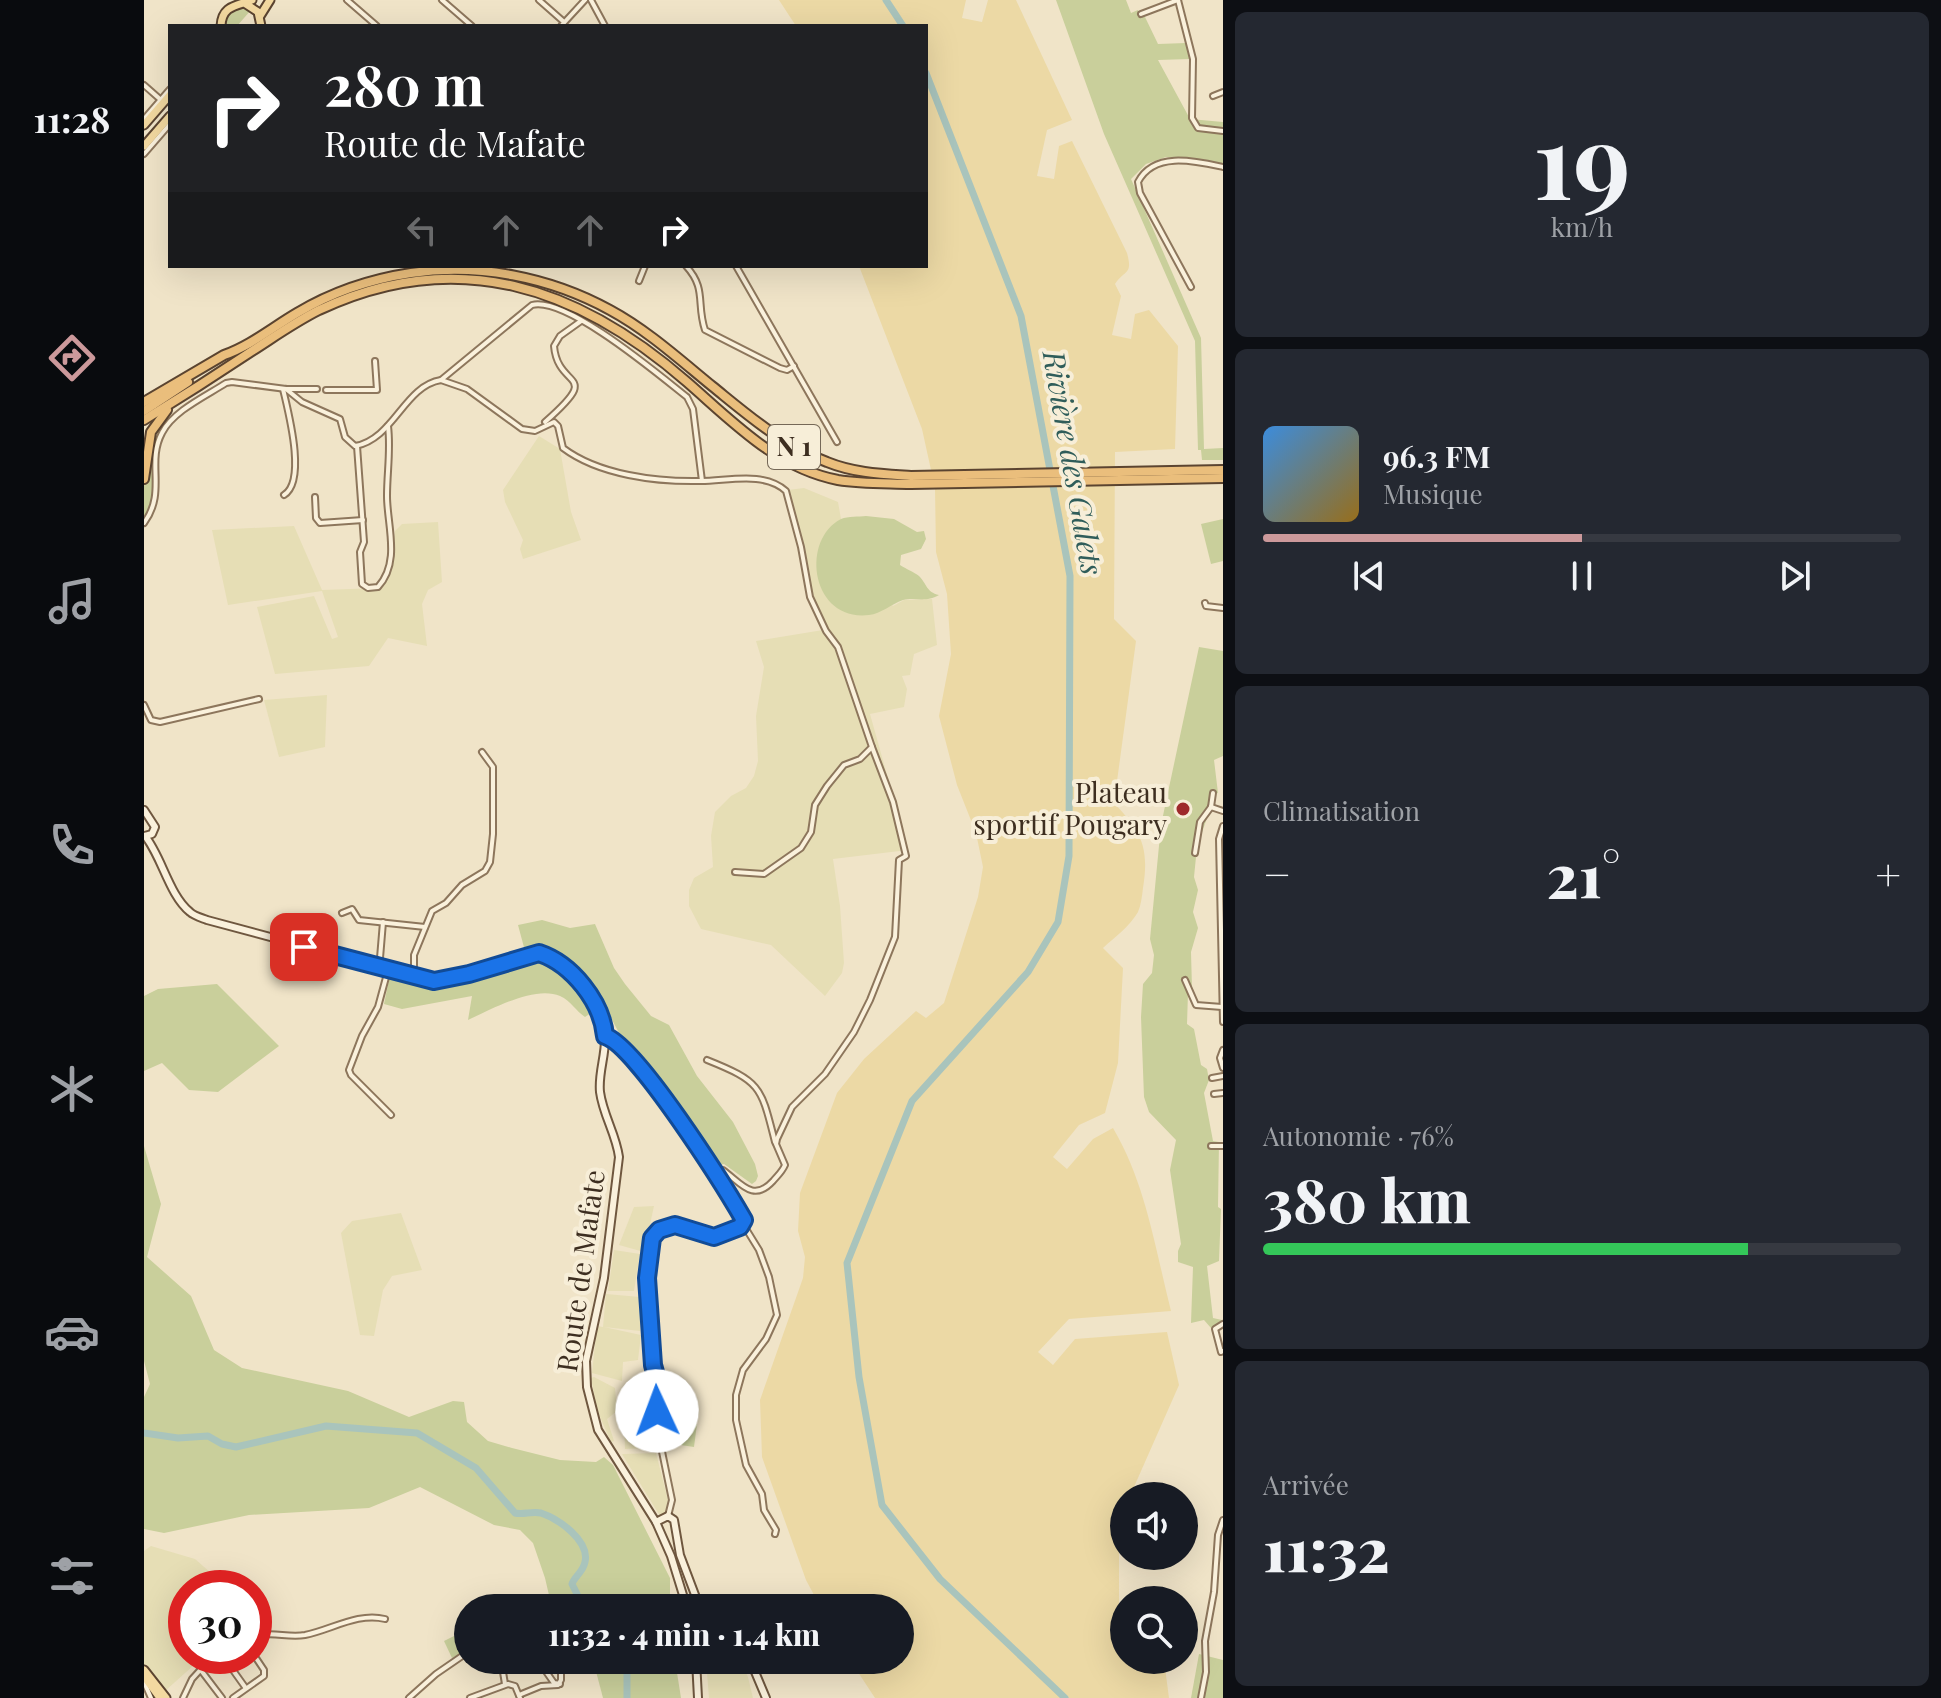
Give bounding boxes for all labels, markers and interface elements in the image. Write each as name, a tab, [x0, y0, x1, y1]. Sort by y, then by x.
text: 280 m	[324, 46, 485, 121]
icon: right	[192, 56, 296, 160]
text: 19	[1533, 87, 1631, 226]
text: 11:28	[33, 94, 111, 142]
text: Route de Mafate	[324, 118, 586, 166]
icon: left	[400, 208, 444, 252]
icon: ahead	[484, 208, 528, 252]
icon: ahead	[568, 208, 612, 252]
icon: right	[652, 208, 696, 252]
text: km/h	[1551, 209, 1613, 244]
icon: directions	[44, 330, 100, 386]
water label: Rivière des Galets	[1034, 346, 1113, 578]
road number: N 1	[768, 425, 820, 469]
text: 96.3 FM	[1383, 436, 1491, 476]
text: Musique	[1383, 476, 1483, 511]
icon: previous	[1347, 554, 1391, 598]
icon: pause	[1560, 554, 1604, 598]
icon: next	[1773, 554, 1817, 598]
icon: music	[44, 573, 100, 629]
place label: Plateau sportif Pougary	[973, 773, 1167, 842]
text: Climatisation	[1263, 793, 1420, 828]
marker: Plateau sportif Pougary	[1174, 800, 1192, 818]
icon: phone	[44, 817, 100, 873]
text: 21°	[1547, 833, 1620, 913]
text: −	[1263, 843, 1291, 902]
text: +	[1875, 843, 1901, 902]
pin	[270, 913, 338, 981]
icon: arrive	[282, 925, 326, 969]
icon: climate	[44, 1061, 100, 1117]
text: Autonomie · 76%	[1263, 1118, 1454, 1153]
text: 380 km	[1263, 1158, 1471, 1238]
street label: Route de Mafate	[547, 1167, 612, 1374]
icon: car	[44, 1304, 100, 1360]
position arrow	[615, 1369, 699, 1453]
text: Arrivée	[1263, 1467, 1349, 1502]
map controls	[1110, 1482, 1198, 1674]
button: sound	[1110, 1482, 1198, 1570]
text: 11:32	[1263, 1507, 1390, 1587]
icon: filters	[44, 1548, 100, 1604]
speed limit sign: 30	[168, 1570, 272, 1674]
button: search	[1110, 1586, 1198, 1674]
text: 11:32 · 4 min · 1.4 km	[548, 1614, 820, 1654]

